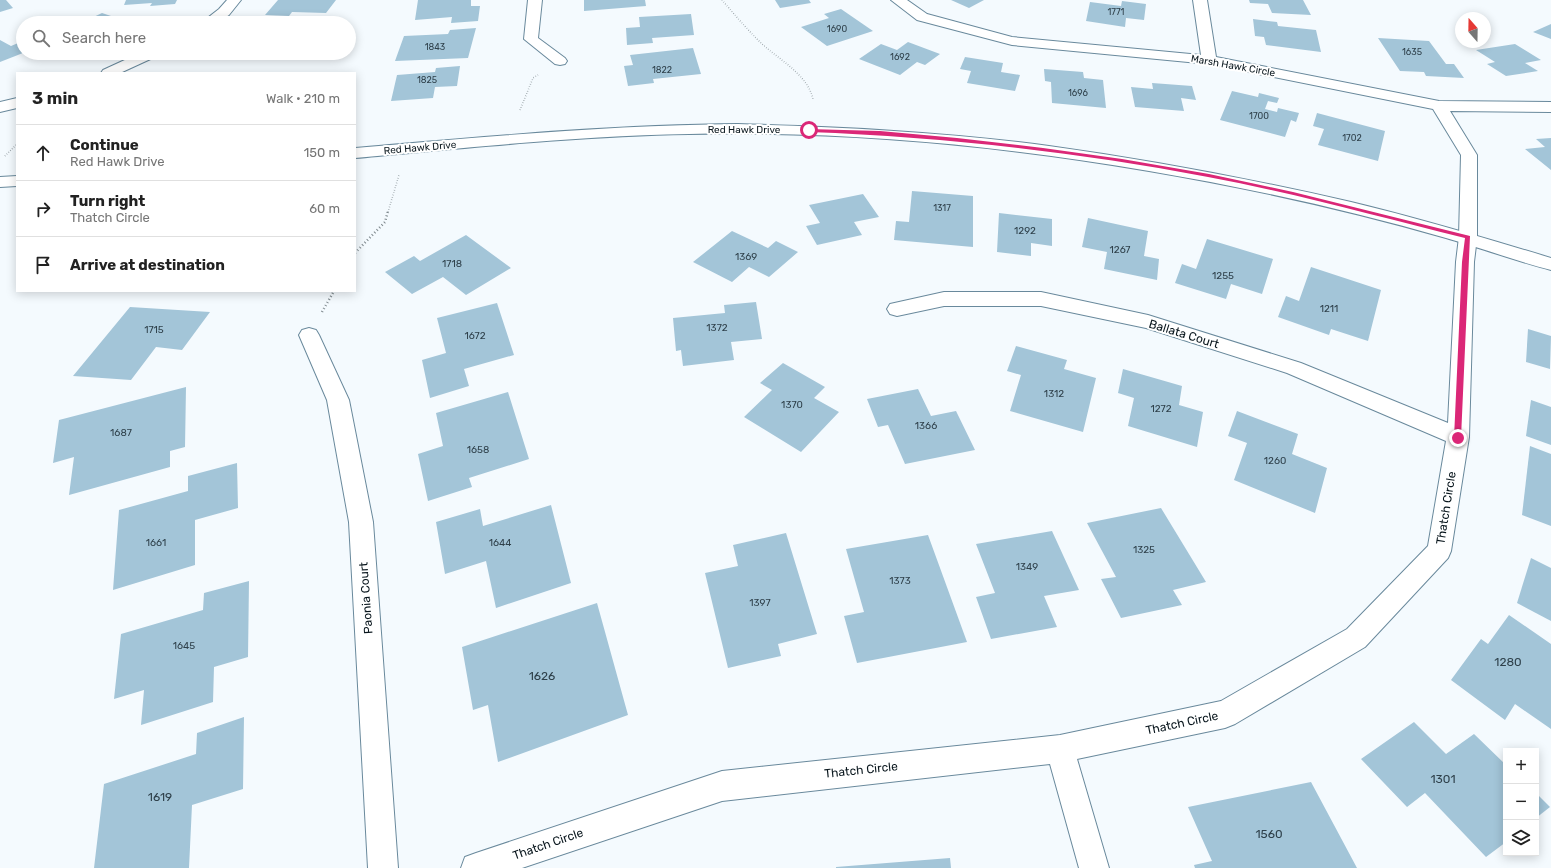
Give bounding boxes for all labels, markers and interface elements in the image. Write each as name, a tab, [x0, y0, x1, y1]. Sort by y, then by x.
house number: 1771	[1108, 7, 1125, 17]
north arrow	[1455, 12, 1491, 48]
search box	[16, 16, 356, 60]
house number: 1690	[827, 24, 847, 34]
icon: search	[30, 27, 52, 49]
text: Search here	[62, 29, 146, 47]
house number: 1843	[425, 42, 445, 52]
house number: 1635	[1402, 47, 1422, 57]
house number: 1692	[890, 52, 910, 62]
street label: Marsh Hawk Circle	[1190, 53, 1276, 79]
house number: 1822	[652, 65, 672, 75]
house number: 1825	[417, 75, 437, 85]
text: 3 min	[32, 88, 78, 108]
house number: 1696	[1068, 88, 1089, 98]
text: Walk · 210 m	[266, 91, 340, 106]
house number: 1700	[1249, 111, 1269, 121]
route start	[800, 121, 818, 139]
street label: Red Hawk Drive	[708, 124, 781, 136]
house number: 1702	[1342, 133, 1362, 143]
text: Continue	[70, 136, 139, 154]
street label: Red Hawk Drive	[383, 139, 457, 157]
icon: ahead	[32, 142, 54, 164]
text: 150 m	[304, 145, 340, 160]
text: Red Hawk Drive	[70, 154, 165, 169]
text: Turn right	[70, 192, 145, 210]
icon: right	[32, 198, 54, 220]
text: 60 m	[309, 201, 340, 216]
house number: 1317	[933, 203, 951, 213]
text: Thatch Circle	[70, 210, 150, 225]
house number: 1292	[1014, 225, 1036, 237]
house number: 1267	[1110, 244, 1131, 256]
house number: 1369	[735, 251, 757, 263]
icon: arrive	[32, 254, 54, 276]
text: Arrive at destination	[70, 256, 225, 274]
house number: 1718	[442, 258, 462, 270]
house number: 1255	[1212, 270, 1234, 282]
house number: 1211	[1320, 303, 1338, 315]
street label: Ballata Court	[1147, 317, 1221, 351]
house number: 1372	[706, 322, 728, 334]
house number: 1715	[144, 324, 164, 336]
house number: 1672	[465, 330, 486, 342]
house number: 1312	[1044, 388, 1064, 400]
house number: 1370	[781, 399, 803, 411]
house number: 1272	[1150, 403, 1172, 415]
house number: 1366	[915, 420, 937, 432]
house number: 1687	[110, 427, 132, 439]
route end	[1449, 429, 1467, 447]
house number: 1658	[467, 444, 489, 456]
house number: 1260	[1264, 455, 1286, 467]
street label: Thatch Circle	[1433, 470, 1459, 546]
house number: 1661	[146, 537, 166, 549]
house number: 1644	[489, 537, 511, 549]
house number: 1325	[1133, 544, 1155, 556]
street label: Paonia Court	[356, 561, 376, 635]
house number: 1349	[1016, 561, 1038, 573]
house number: 1373	[889, 575, 911, 587]
house number: 1397	[749, 597, 771, 609]
house number: 1645	[173, 640, 195, 652]
house number: 1280	[1494, 655, 1522, 669]
house number: 1626	[529, 669, 555, 683]
street label: Thatch Circle	[1144, 708, 1220, 738]
map controls	[1503, 748, 1539, 856]
button: +	[1503, 748, 1539, 784]
street label: Thatch Circle	[824, 759, 899, 781]
house number: 1301	[1430, 772, 1456, 786]
button: −	[1503, 784, 1539, 820]
house number: 1619	[148, 790, 172, 804]
button: layers	[1503, 820, 1539, 856]
street label: Thatch Circle	[511, 825, 585, 863]
house number: 1560	[1255, 827, 1283, 841]

